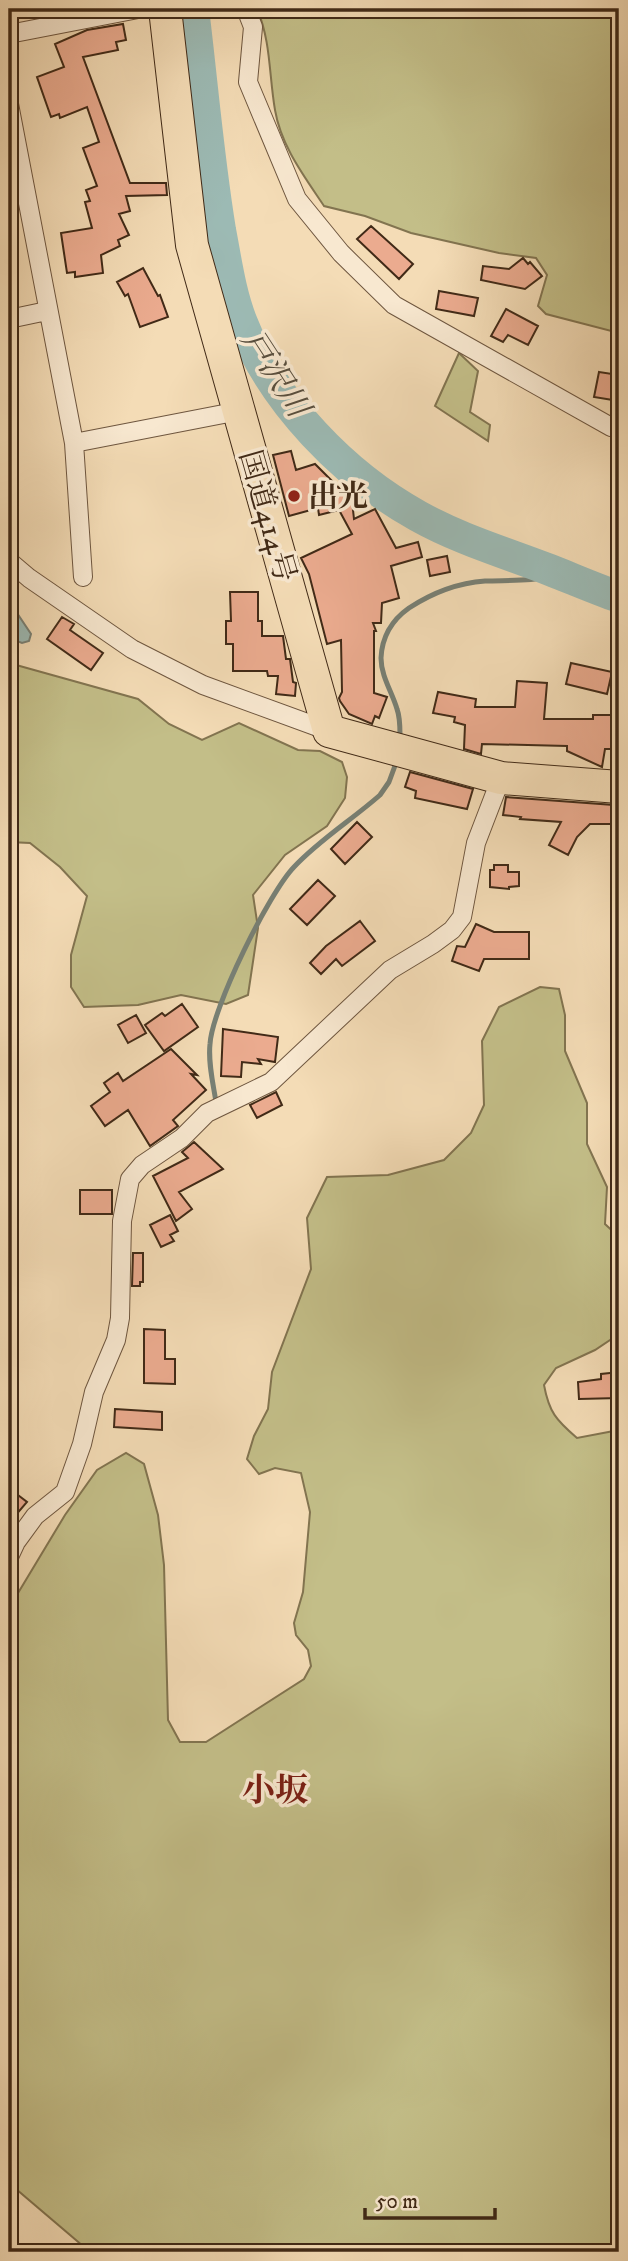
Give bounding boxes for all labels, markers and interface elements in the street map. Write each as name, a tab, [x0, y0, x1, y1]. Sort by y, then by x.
water label: 戸沢川	[231, 323, 319, 428]
street label: 国道414号	[230, 446, 303, 587]
place label: 出光	[308, 479, 368, 516]
marker: 出光	[286, 488, 302, 504]
district label: 小坂	[242, 1771, 308, 1812]
scale bar	[365, 2177, 495, 2221]
text: 50 m	[376, 2189, 418, 2215]

